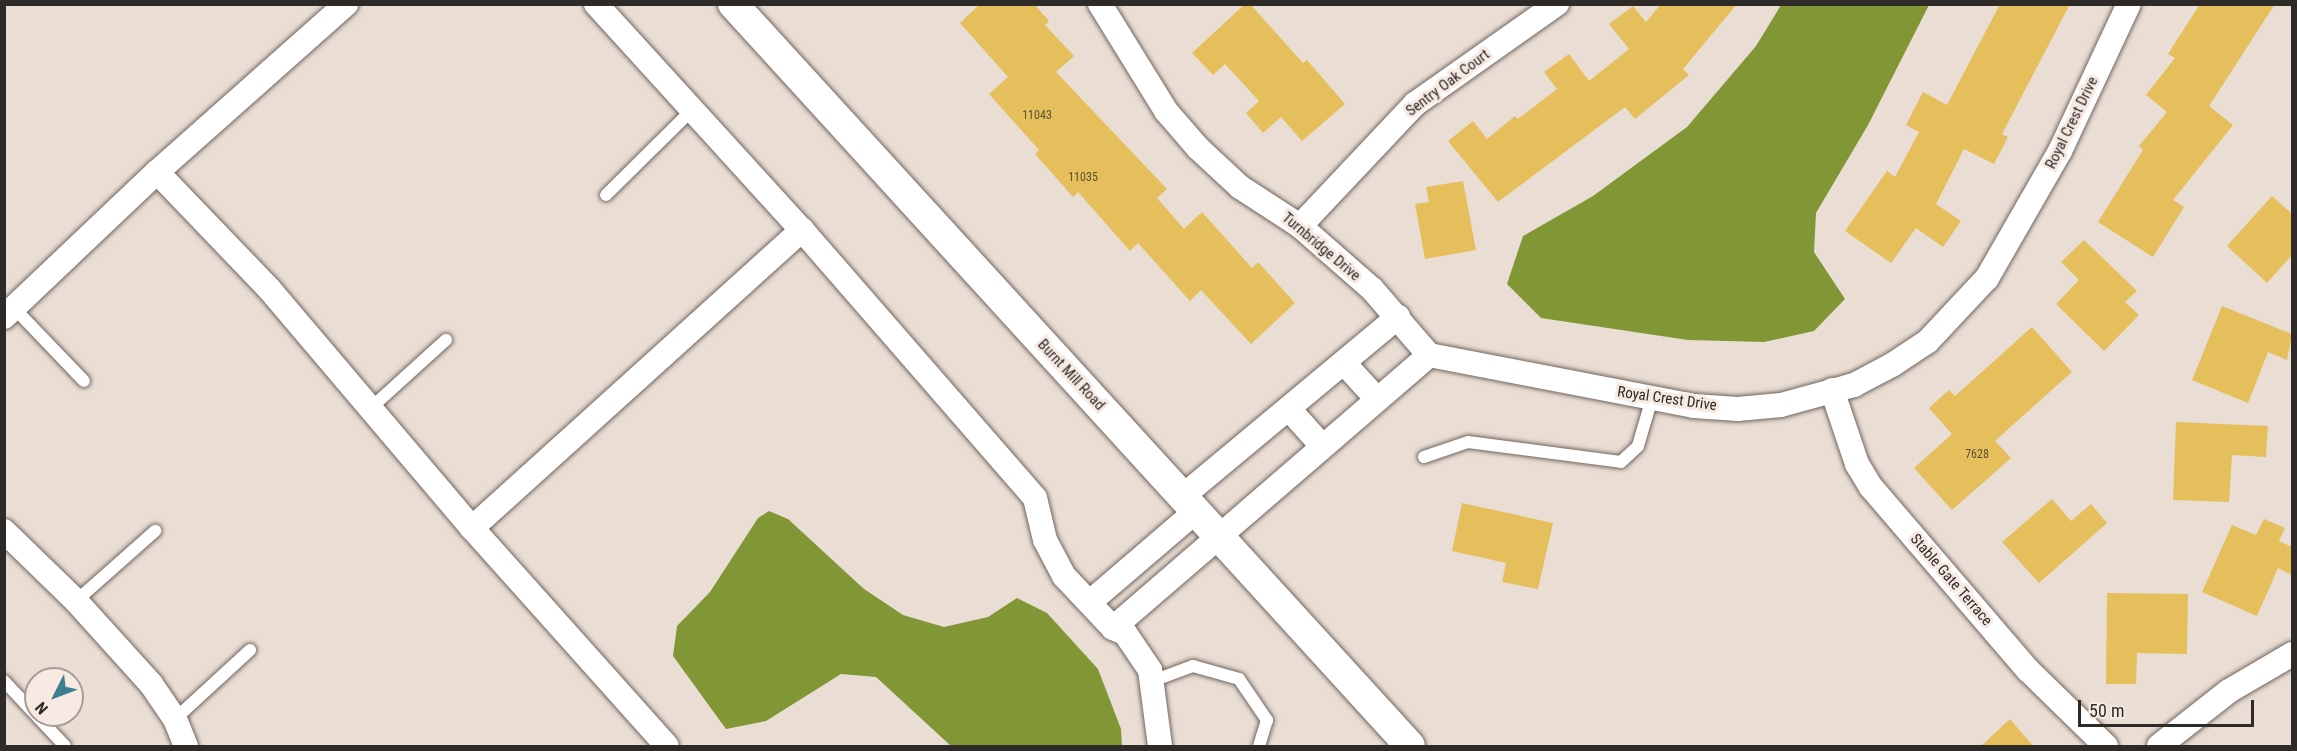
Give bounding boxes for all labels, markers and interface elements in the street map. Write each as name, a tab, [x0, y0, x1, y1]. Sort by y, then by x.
street label: Sentry Oak Court	[1403, 46, 1493, 120]
street label: Royal Crest Drive	[2042, 74, 2102, 172]
house number: 11043	[1022, 109, 1052, 123]
house number: 11035	[1068, 171, 1098, 185]
street label: Turnbridge Drive	[1278, 209, 1364, 285]
street label: Burnt Mill Road	[1034, 336, 1108, 414]
street label: Royal Crest Drive	[1616, 383, 1718, 415]
house number: 7628	[1965, 448, 1989, 462]
street label: Stable Gate Terrace	[1906, 530, 1996, 630]
north arrow	[24, 667, 84, 727]
scale bar	[2081, 688, 2256, 726]
text: N	[31, 698, 52, 718]
text: 50 m	[2089, 700, 2124, 721]

